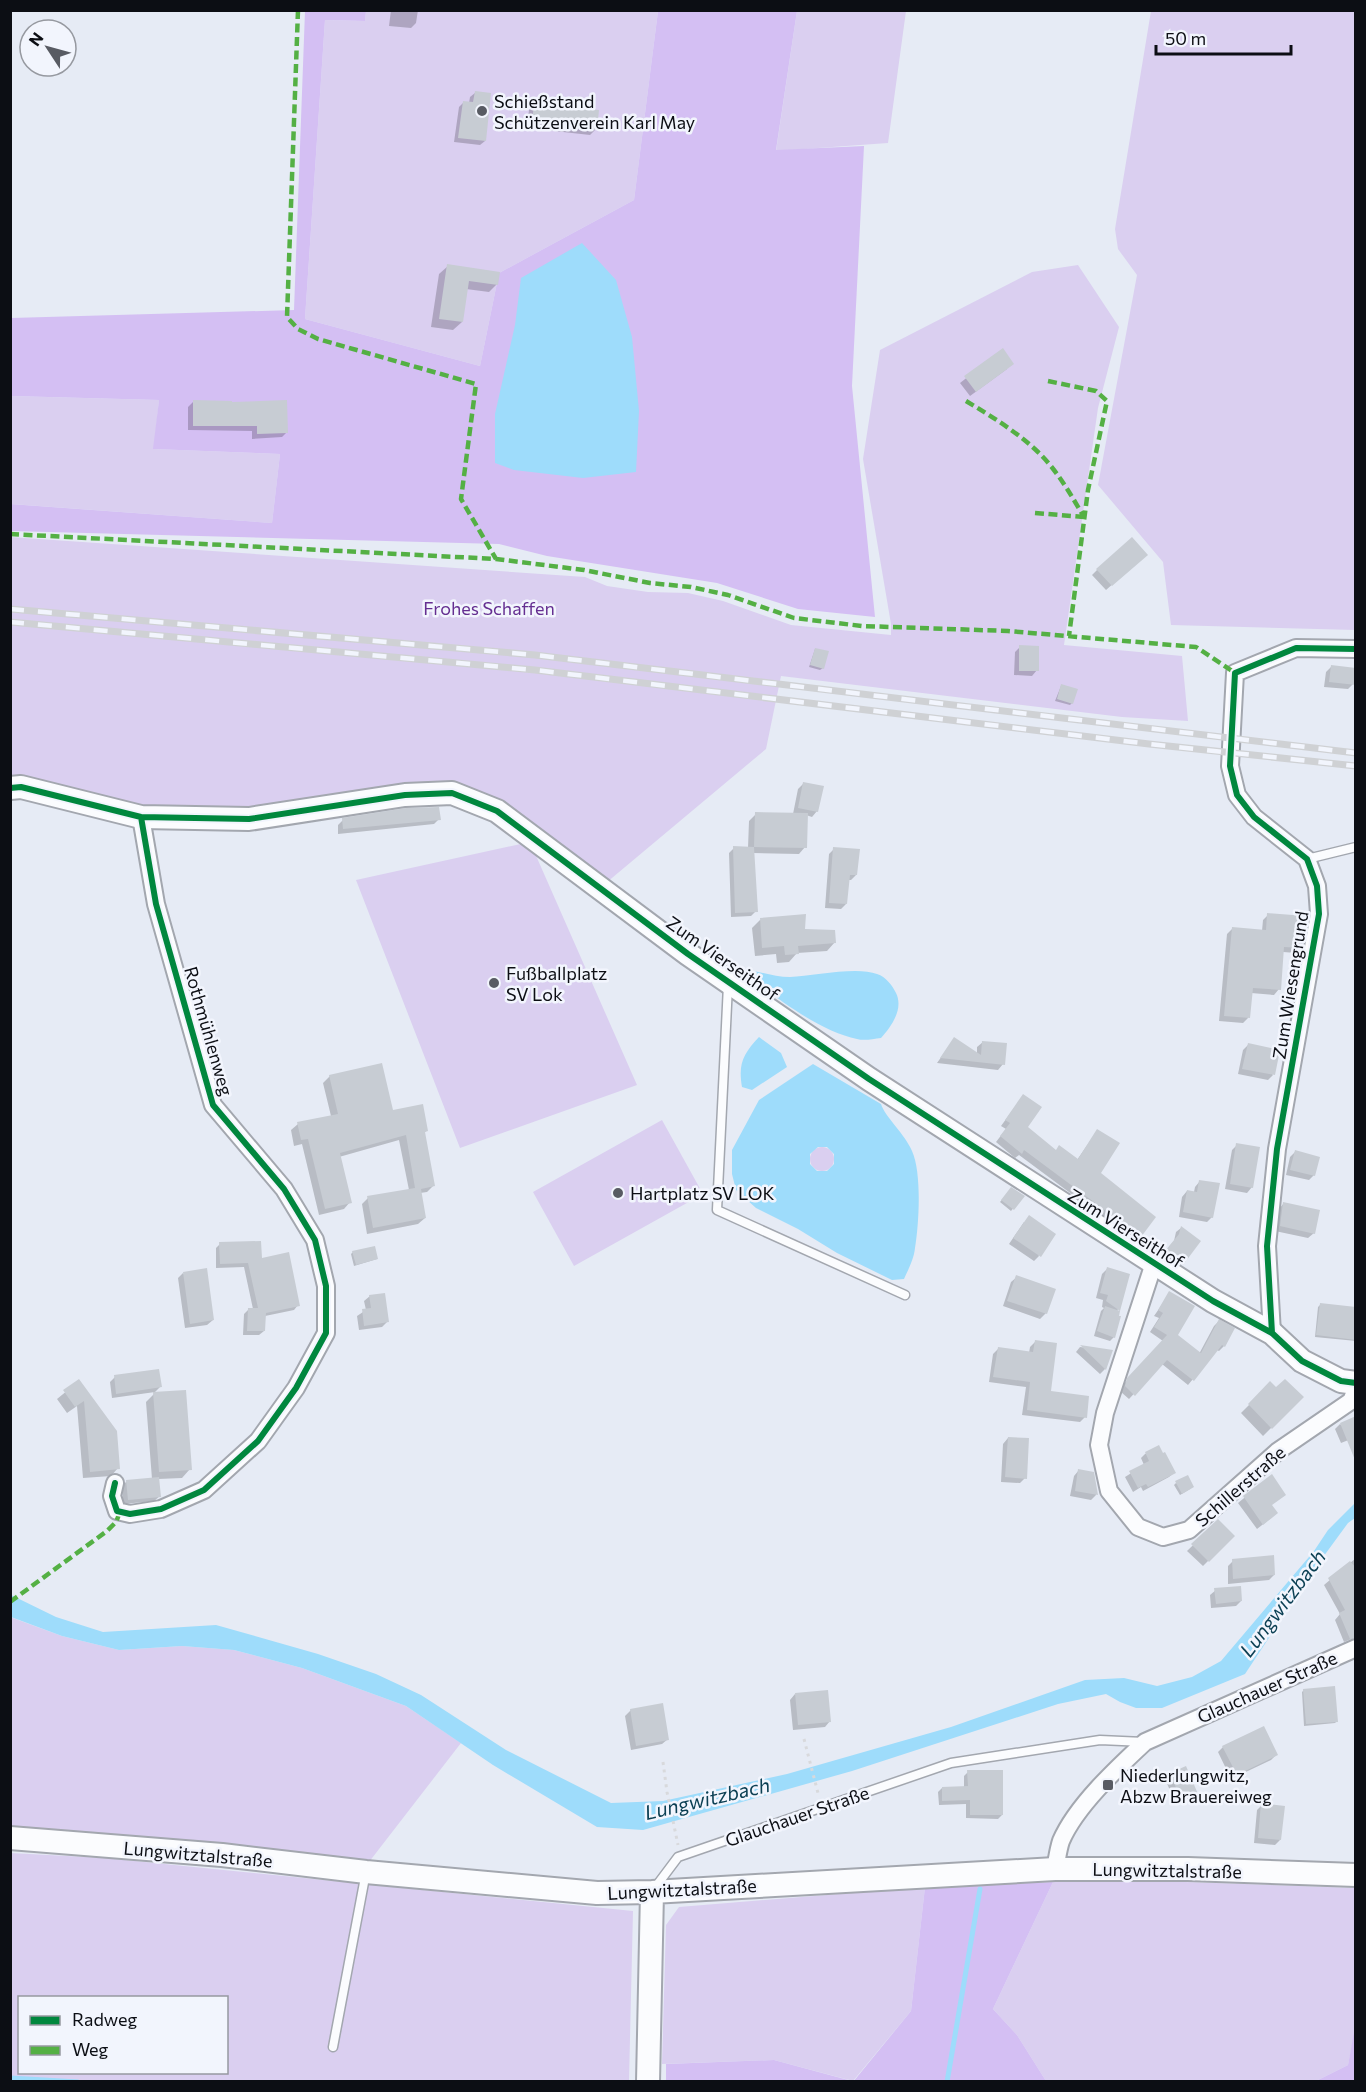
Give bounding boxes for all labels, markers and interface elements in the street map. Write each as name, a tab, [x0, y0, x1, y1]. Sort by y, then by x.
north arrow	[18, 18, 78, 78]
scale bar	[1156, 18, 1291, 56]
text: 50 m	[1165, 27, 1206, 49]
text: N	[24, 28, 47, 49]
place label: Schießstand Schützenverein Karl May	[494, 90, 695, 133]
marker: Schießstand Schützenverein Karl May	[475, 104, 489, 118]
park label: Frohes Schaffen	[423, 597, 555, 619]
street label: Zum Wiesengrund	[1267, 909, 1313, 1061]
street label: Zum Vierseithof	[662, 911, 784, 1005]
place label: Fußballplatz SV Lok	[506, 962, 607, 1005]
street label: Rothmühlenweg	[180, 964, 238, 1098]
marker: Fußballplatz SV Lok	[487, 976, 501, 990]
place label: Hartplatz SV LOK	[630, 1182, 775, 1204]
street label: Zum Vierseithof	[1064, 1184, 1189, 1273]
marker: Hartplatz SV LOK	[611, 1186, 625, 1200]
street label: Schillerstraße	[1190, 1441, 1290, 1531]
water label: Lungwitzbach	[1234, 1545, 1330, 1661]
street label: Glauchauer Straße	[1194, 1646, 1340, 1728]
place label: Niederlungwitz, Abzw Brauereiweg	[1120, 1764, 1272, 1807]
water label: Lungwitzbach	[642, 1772, 772, 1824]
marker: Niederlungwitz, Abzw Brauereiweg	[1101, 1778, 1115, 1792]
street label: Glauchauer Straße	[722, 1781, 872, 1851]
street label: Lungwitztalstraße	[123, 1837, 273, 1871]
street label: Lungwitztalstraße	[1092, 1858, 1242, 1882]
street label: Lungwitztalstraße	[607, 1874, 757, 1904]
legend	[18, 1996, 228, 2074]
text: Radweg	[72, 2008, 137, 2030]
text: Weg	[72, 2038, 109, 2060]

